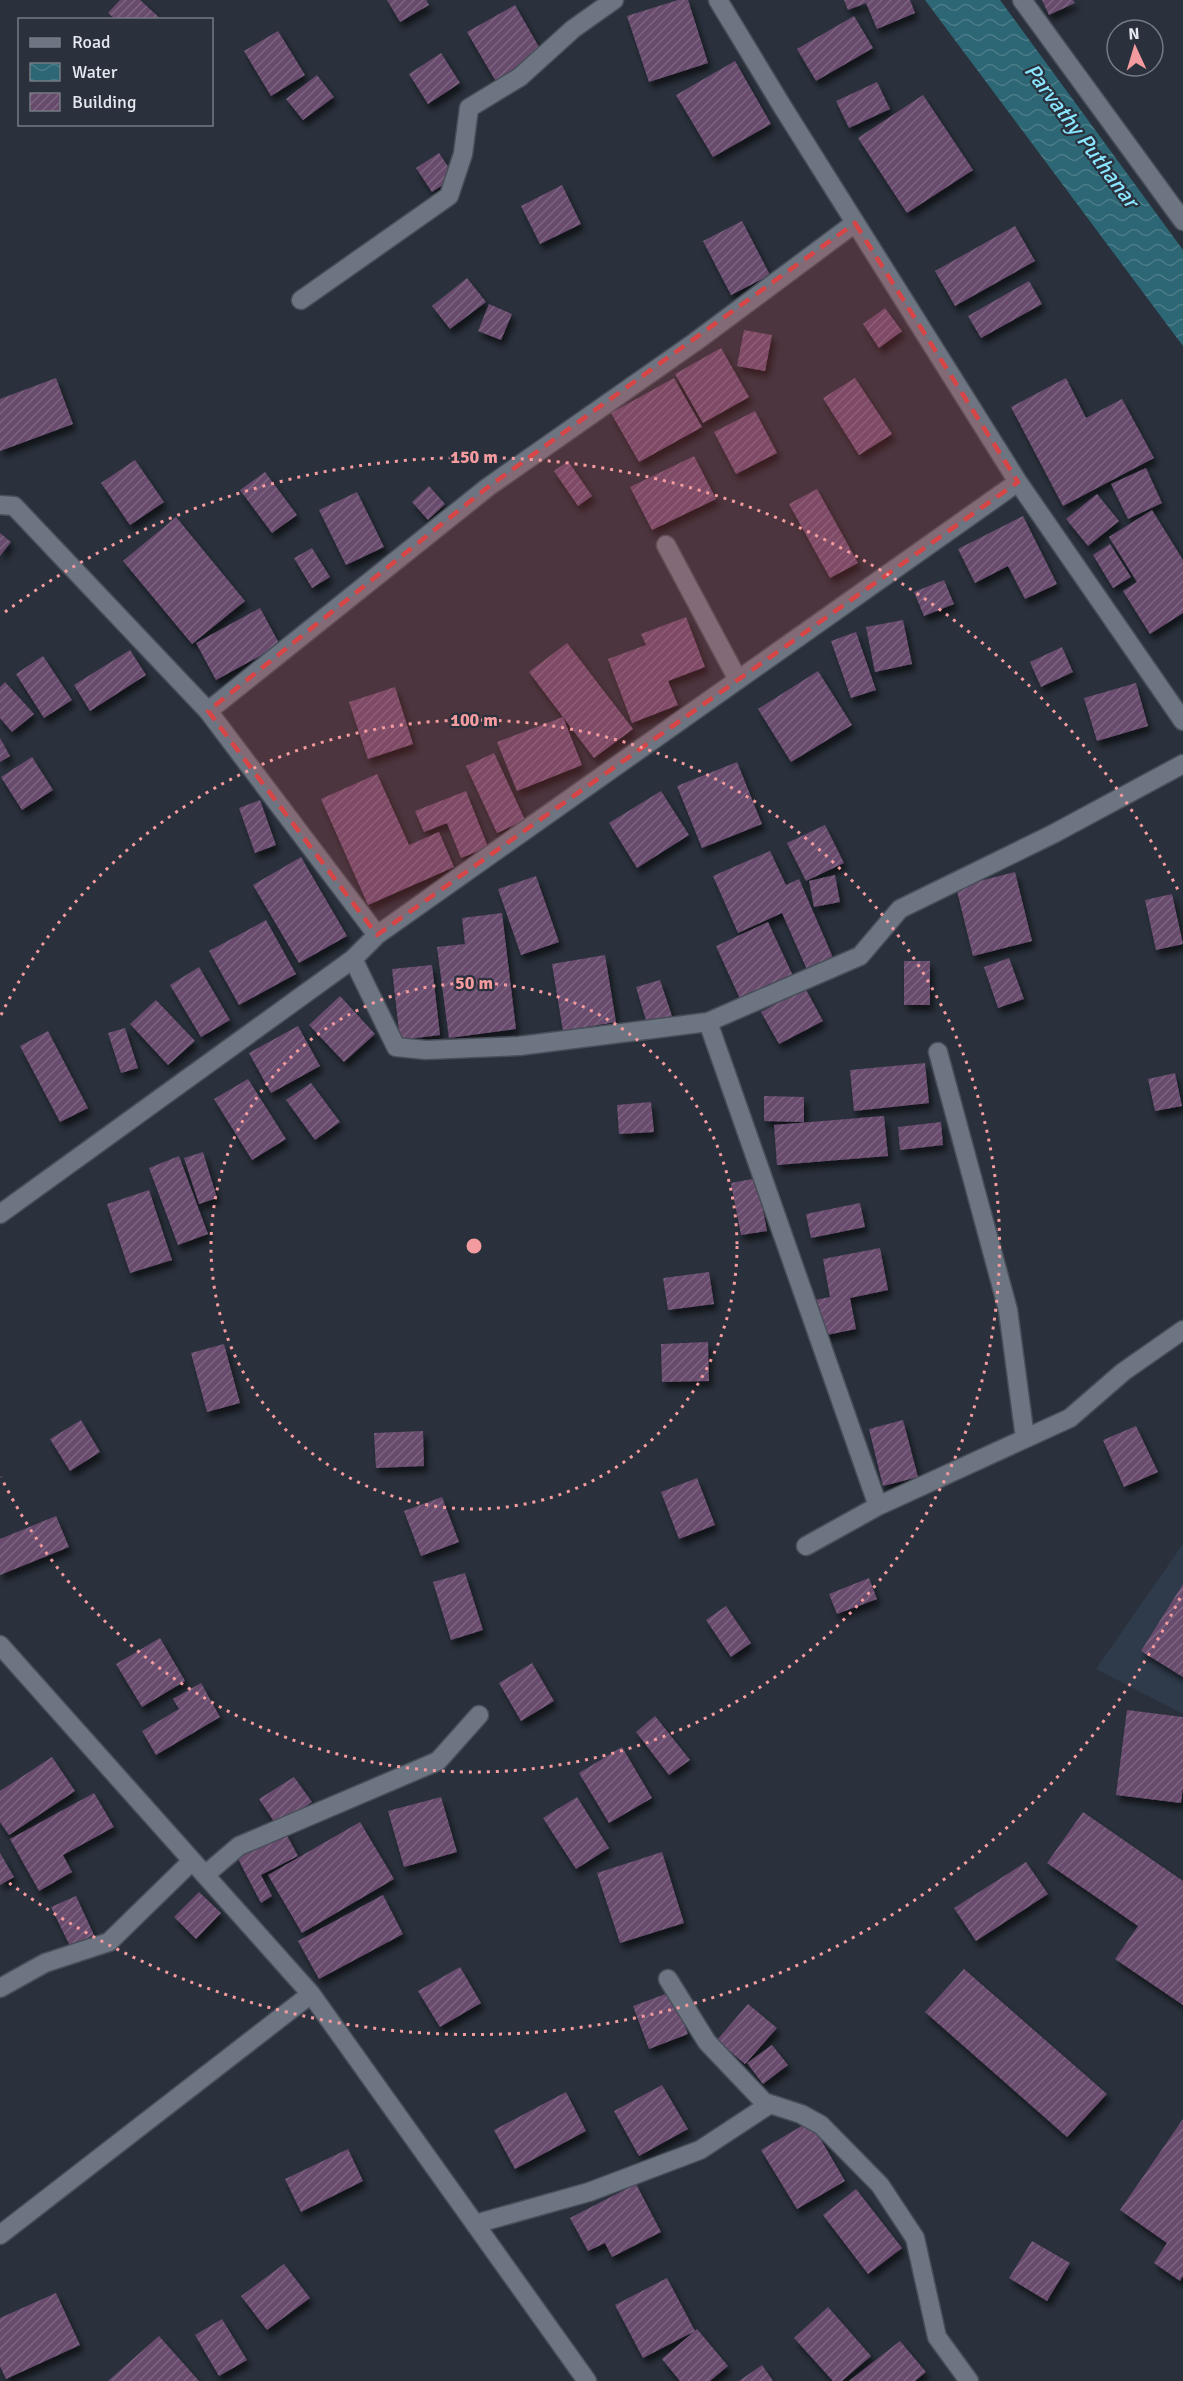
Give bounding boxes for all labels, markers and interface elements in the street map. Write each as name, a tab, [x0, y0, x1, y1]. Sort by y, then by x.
legend	[18, 18, 213, 126]
north arrow	[1105, 18, 1165, 78]
text: N	[1128, 24, 1140, 44]
text: Road	[72, 31, 111, 53]
water label: Parvathy Puthanar	[1019, 58, 1146, 215]
text: Water	[72, 61, 118, 83]
text: Building	[72, 91, 136, 113]
text: 150 m	[450, 446, 498, 468]
text: 100 m	[450, 709, 498, 731]
text: 50 m	[455, 972, 493, 994]
centre of rings	[464, 1236, 484, 1256]

